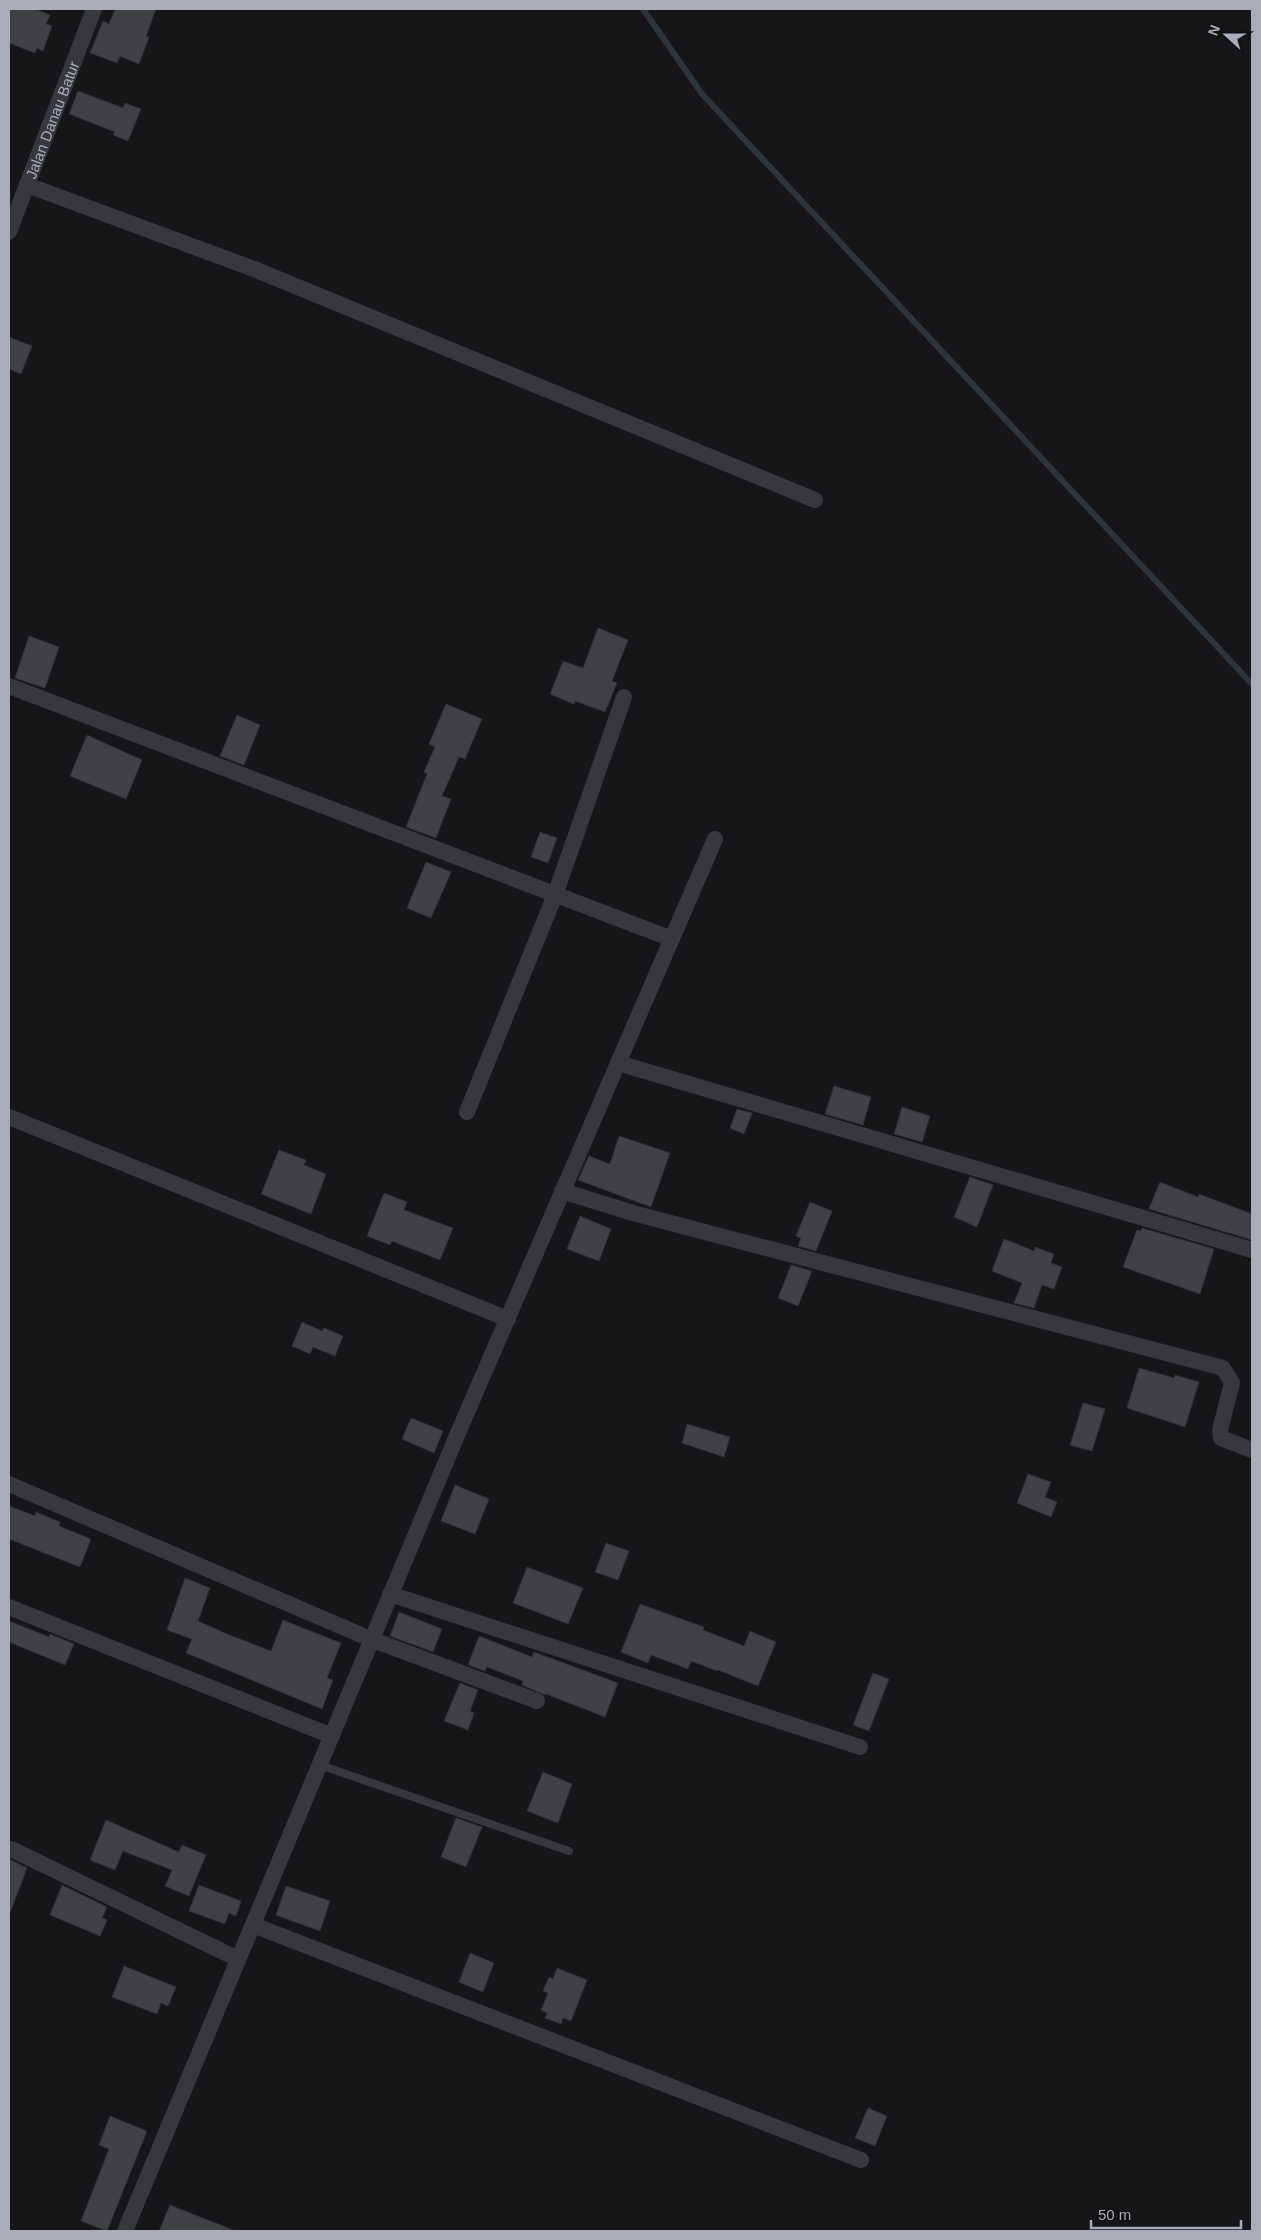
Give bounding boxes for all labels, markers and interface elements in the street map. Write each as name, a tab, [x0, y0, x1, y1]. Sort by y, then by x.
north arrow	[1201, 10, 1251, 60]
text: N	[1205, 23, 1223, 38]
street label: Jalan Danau Batur	[22, 59, 82, 181]
scale bar	[1091, 2198, 1241, 2230]
text: 50 m	[1098, 2206, 1131, 2223]

